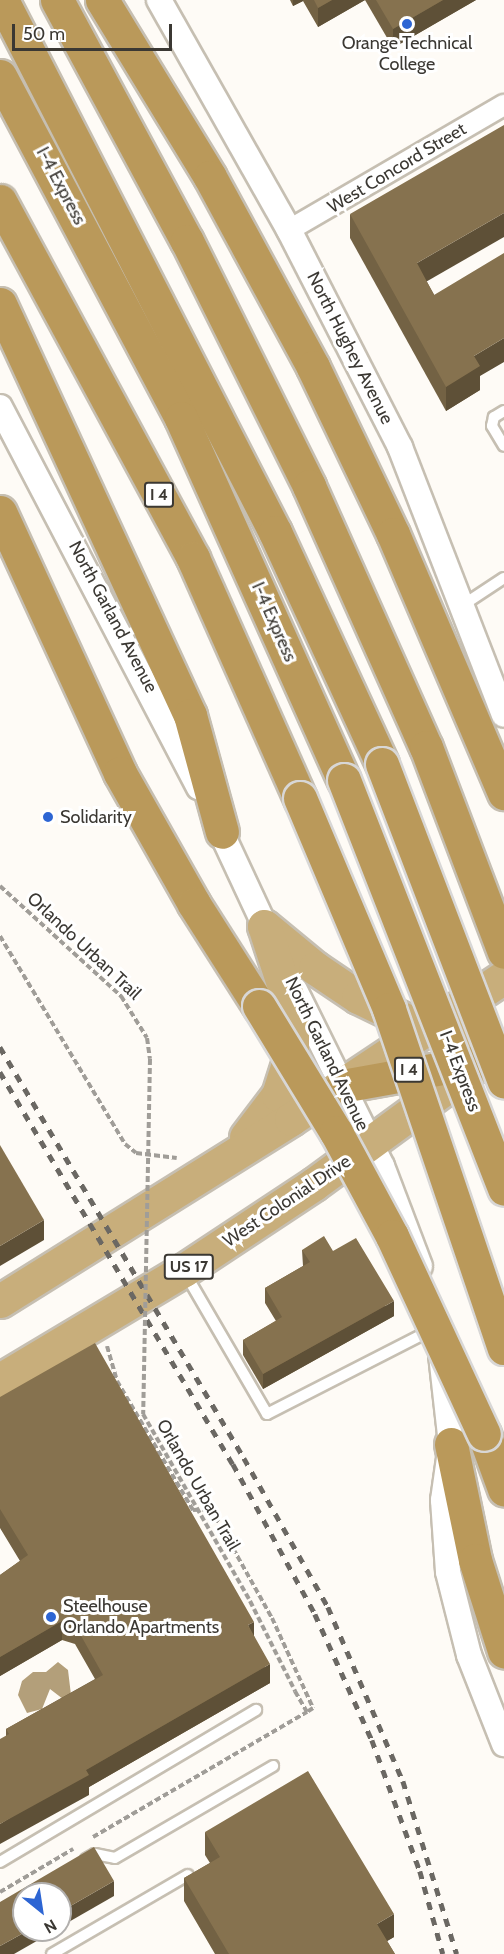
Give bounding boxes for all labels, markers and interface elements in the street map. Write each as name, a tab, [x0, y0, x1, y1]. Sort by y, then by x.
scale bar	[15, 12, 176, 50]
marker: Orange Technical College	[400, 17, 414, 31]
text: 50 m	[23, 23, 65, 45]
place label: Orange Technical College	[342, 33, 472, 76]
street label: West Concord Street	[324, 118, 470, 218]
street label: I-4 Express	[32, 144, 90, 228]
street label: North Hughey Avenue	[302, 268, 398, 428]
road number: I 4	[142, 482, 176, 508]
street label: North Garland Avenue	[64, 538, 162, 696]
street label: I-4 Express	[247, 579, 301, 665]
place label: Solidarity	[60, 806, 132, 828]
marker: Solidarity	[41, 810, 55, 824]
street label: Orlando Urban Trail	[23, 888, 145, 1004]
street label: North Garland Avenue	[280, 974, 374, 1134]
street label: I-4 Express	[435, 1028, 485, 1114]
road number: I 4	[392, 1057, 426, 1083]
street label: West Colonial Drive	[219, 1150, 355, 1252]
road number: US 17	[164, 1254, 214, 1280]
street label: Orlando Urban Trail	[152, 1416, 244, 1554]
place label: Steelhouse Orlando Apartments	[63, 1596, 219, 1638]
marker: Steelhouse Orlando Apartments	[44, 1610, 58, 1624]
north arrow	[12, 1882, 72, 1942]
text: N	[41, 1915, 60, 1937]

